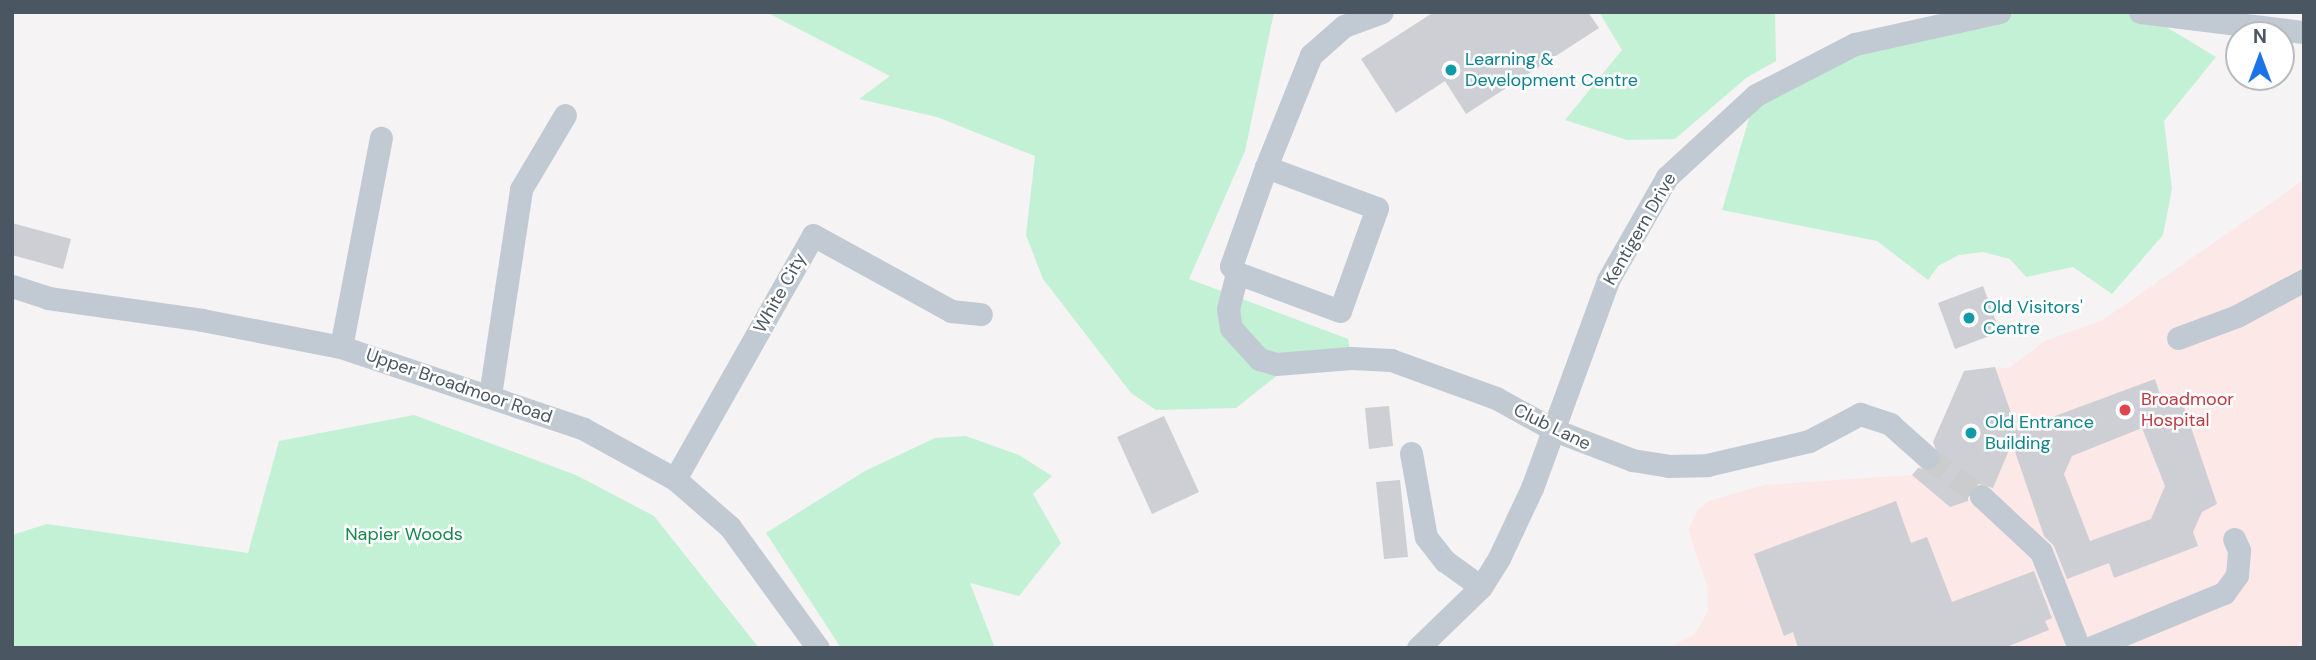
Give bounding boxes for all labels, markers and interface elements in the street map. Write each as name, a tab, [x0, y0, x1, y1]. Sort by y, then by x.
north arrow	[2225, 21, 2295, 91]
text: N	[2253, 24, 2267, 49]
place label: Learning & Development Centre	[1465, 49, 1638, 92]
marker: Learning & Development Centre	[1443, 62, 1459, 78]
street label: Kentigern Drive	[1599, 169, 1681, 289]
street label: White City	[749, 249, 811, 337]
place label: Old Visitors' Centre	[1983, 297, 2083, 340]
marker: Old Visitors' Centre	[1961, 310, 1977, 326]
street label: Upper Broadmoor Road	[363, 344, 555, 428]
place label: Broadmoor Hospital	[2141, 389, 2234, 432]
street label: Club Lane	[1510, 399, 1594, 455]
marker: Broadmoor Hospital	[2115, 400, 2135, 420]
place label: Old Entrance Building	[1985, 412, 2094, 454]
marker: Old Entrance Building	[1963, 425, 1979, 441]
park label: Napier Woods	[345, 523, 463, 545]

